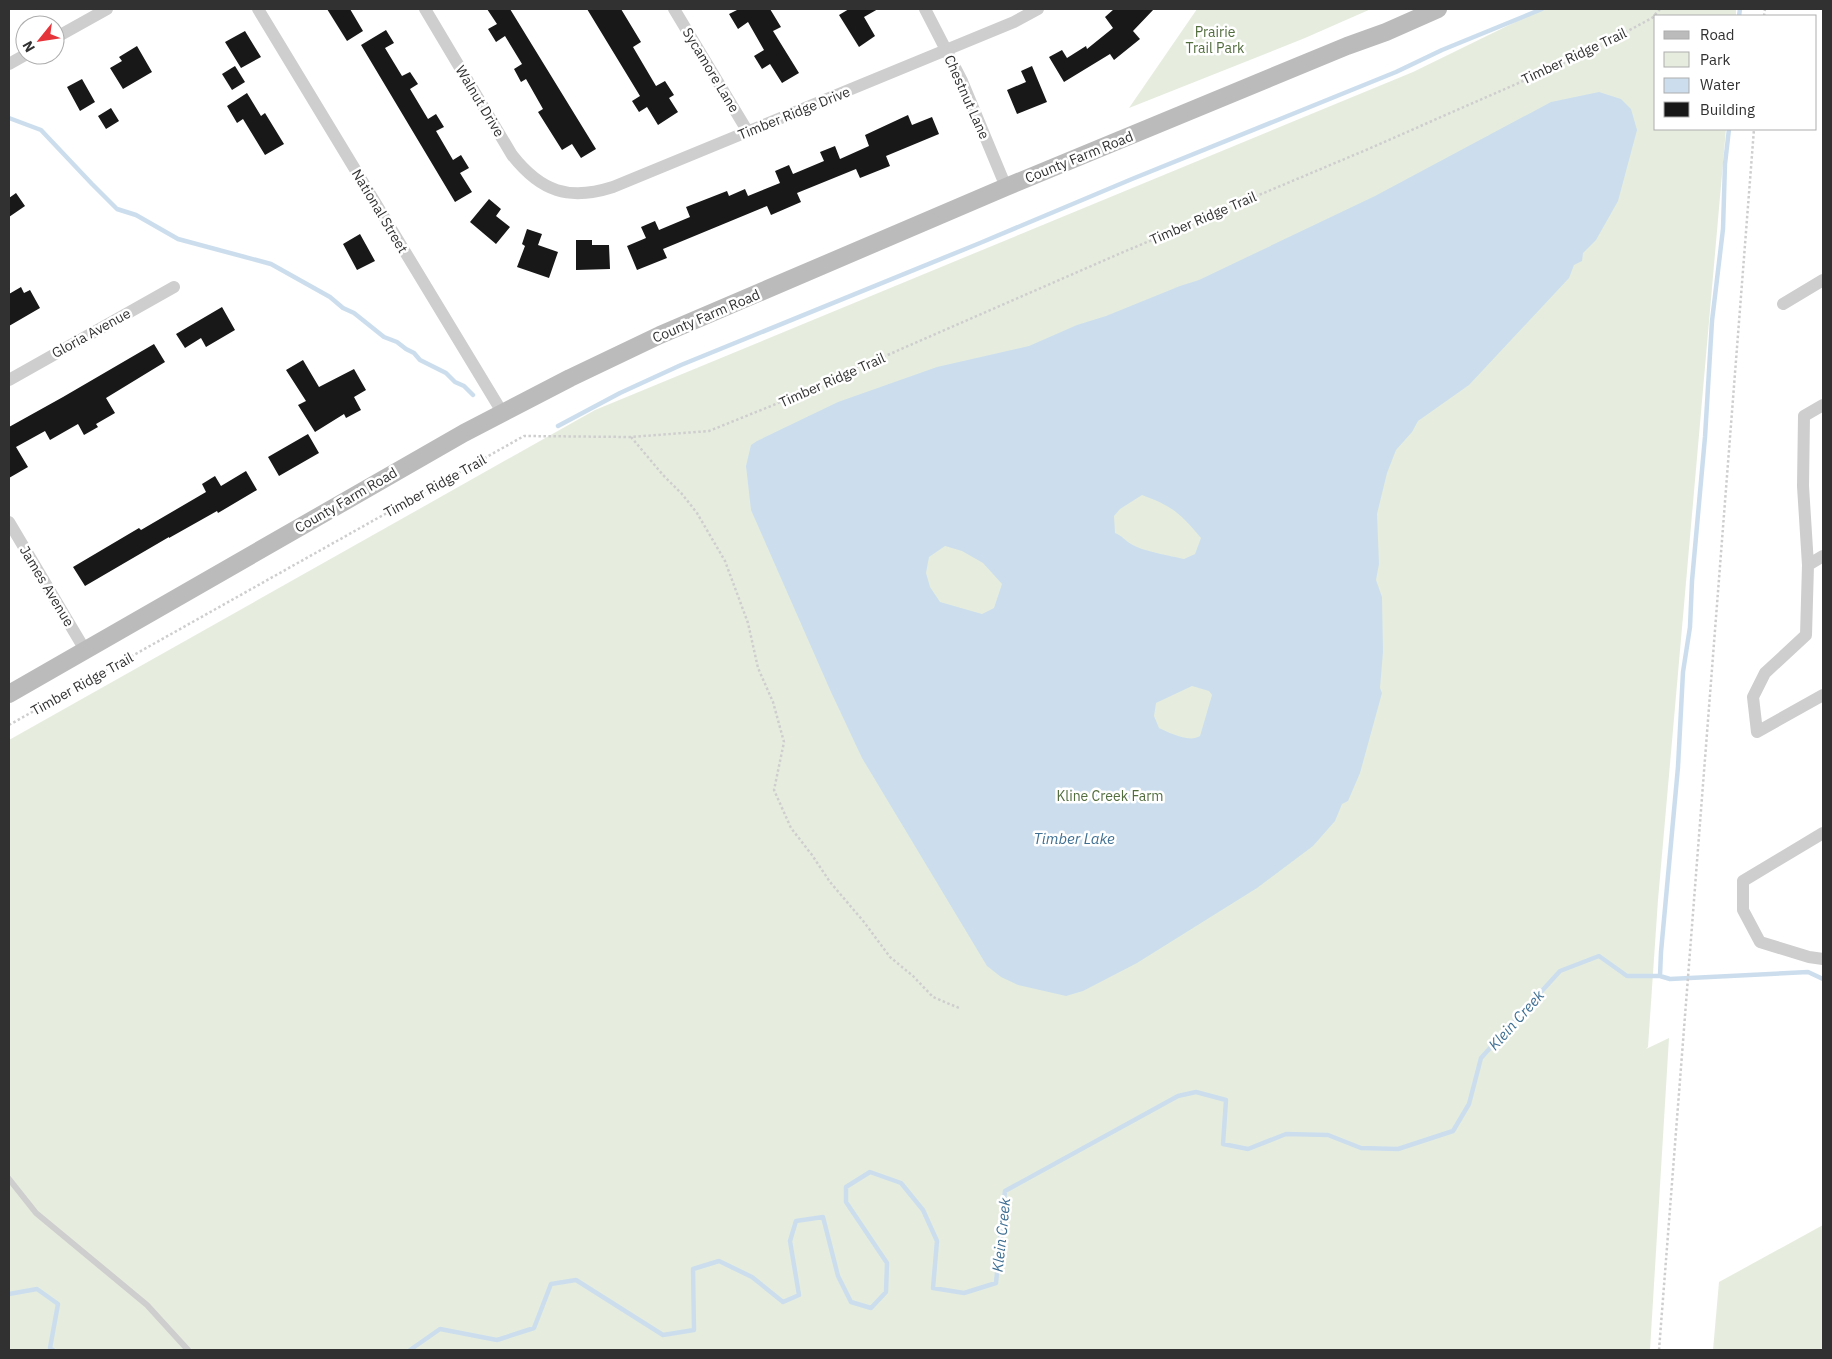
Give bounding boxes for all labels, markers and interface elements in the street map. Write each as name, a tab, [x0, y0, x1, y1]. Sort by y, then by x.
north arrow	[15, 15, 65, 65]
legend	[1654, 15, 1817, 130]
park label: Prairie Trail Park	[1186, 23, 1245, 57]
street label: Sycamore Lane	[679, 24, 744, 116]
street label: Timber Ridge Trail	[1518, 24, 1630, 88]
text: Road	[1700, 25, 1735, 44]
text: N	[18, 38, 39, 55]
text: Park	[1700, 50, 1730, 69]
street label: Chestnut Lane	[940, 52, 994, 142]
street label: Walnut Drive	[452, 62, 509, 140]
text: Water	[1700, 75, 1741, 94]
street label: Timber Ridge Drive	[735, 82, 853, 144]
text: Building	[1700, 100, 1755, 119]
street label: County Farm Road	[1022, 127, 1136, 187]
street label: National Street	[348, 166, 412, 256]
street label: Timber Ridge Trail	[1147, 187, 1259, 249]
street label: County Farm Road	[649, 285, 763, 347]
street label: Gloria Avenue	[48, 304, 134, 362]
street label: Timber Ridge Trail	[776, 348, 888, 411]
street label: Timber Ridge Trail	[381, 450, 489, 522]
street label: County Farm Road	[292, 463, 400, 537]
street label: James Avenue	[16, 542, 78, 630]
street label: Timber Ridge Trail	[28, 648, 136, 720]
park label: Kline Creek Farm	[1056, 787, 1164, 805]
water label: Timber Lake	[1033, 829, 1115, 848]
water label: Klein Creek	[1484, 986, 1548, 1054]
water label: Klein Creek	[988, 1197, 1014, 1273]

